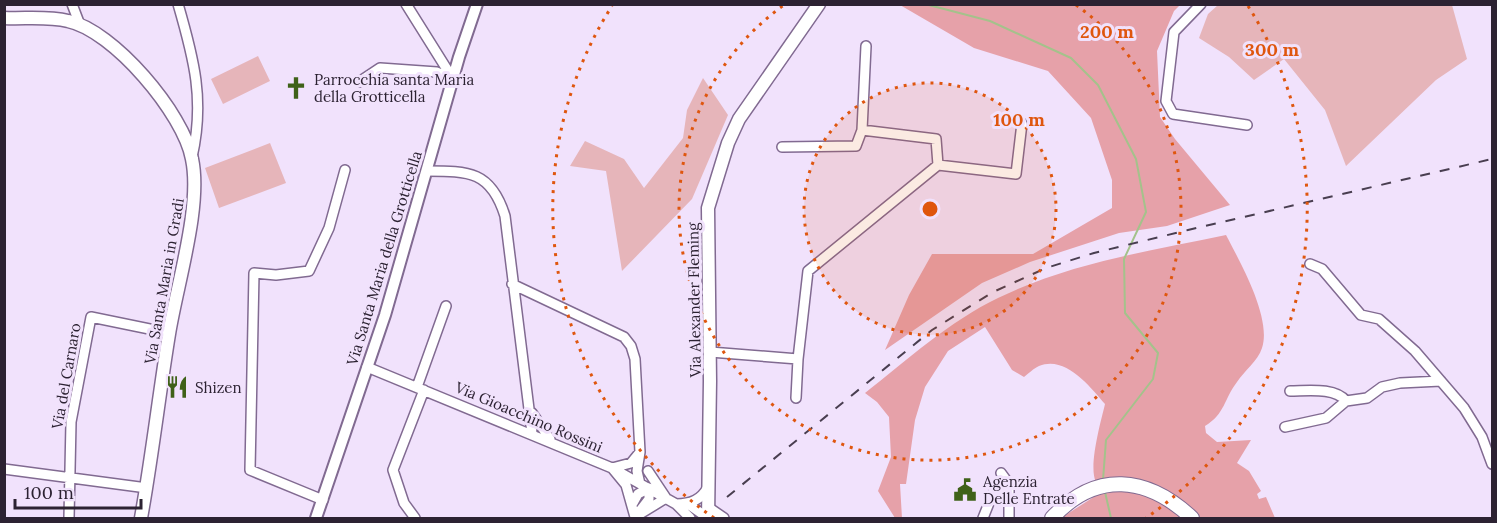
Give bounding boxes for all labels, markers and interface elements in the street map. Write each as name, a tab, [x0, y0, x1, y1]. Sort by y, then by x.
text: 200 m	[1080, 20, 1134, 43]
text: 300 m	[1245, 38, 1300, 61]
place label: Parrocchia santa Maria della Grotticella	[314, 70, 475, 106]
church icon: Parrocchia santa Maria della Grotticella	[283, 75, 309, 101]
text: 100 m	[993, 108, 1045, 131]
street label: Via Santa Maria della Grotticella	[342, 148, 426, 369]
street label: Via Santa Maria in Gradi	[140, 197, 188, 366]
centre of rings	[920, 199, 940, 219]
street label: Via Alexander Fleming	[683, 222, 705, 379]
street label: Via del Carnaro	[47, 321, 85, 431]
restaurant icon: Shizen	[164, 374, 190, 400]
street label: Via Gioacchino Rossini	[452, 377, 605, 457]
place label: Shizen	[195, 378, 242, 397]
scale bar	[15, 472, 141, 510]
place label: Agenzia Delle Entrate	[982, 472, 1075, 508]
public building icon: Agenzia Delle Entrate	[952, 477, 978, 503]
text: 100 m	[24, 481, 74, 504]

